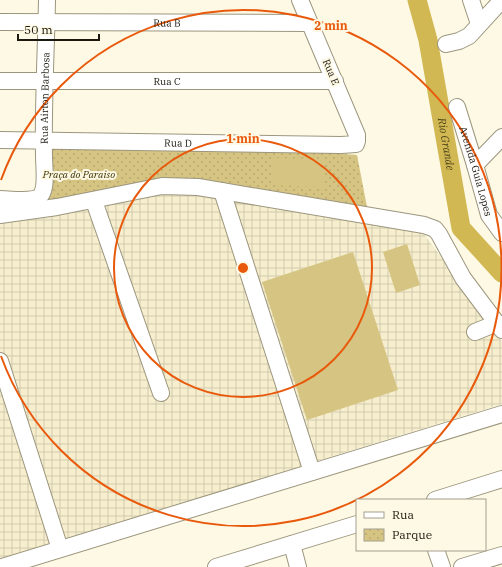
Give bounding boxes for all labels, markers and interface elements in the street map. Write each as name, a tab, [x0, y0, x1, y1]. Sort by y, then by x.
scale bar	[18, 16, 99, 42]
street label: Rua B	[153, 16, 181, 29]
text: 2 min	[314, 18, 348, 33]
text: 50 m	[24, 22, 53, 37]
street label: Rua Airton Barbosa	[37, 51, 52, 144]
street label: Rua E	[320, 57, 342, 87]
street label: Rua C	[153, 75, 181, 88]
water label: Rio Grande	[435, 116, 458, 171]
street label: Avenida Guia Lopes	[457, 125, 496, 218]
text: 1 min	[226, 131, 260, 146]
street label: Rua D	[164, 136, 192, 149]
park label: Praça do Paraiso	[42, 168, 115, 181]
centre of rings	[236, 261, 250, 275]
legend	[356, 499, 486, 551]
text: Rua	[392, 507, 414, 522]
text: Parque	[392, 527, 432, 542]

